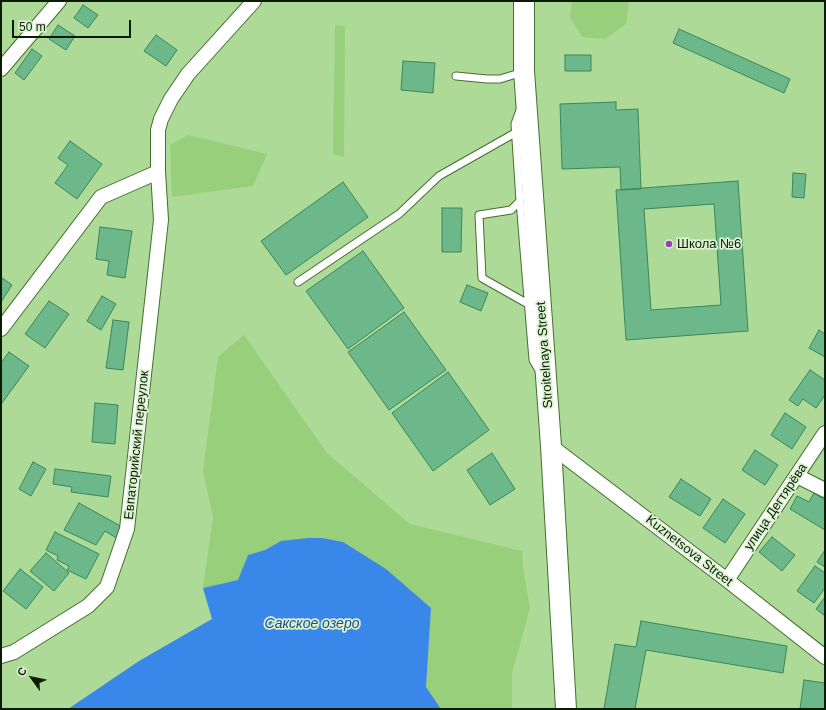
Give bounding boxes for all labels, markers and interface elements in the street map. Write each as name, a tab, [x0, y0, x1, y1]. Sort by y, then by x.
scale bar	[14, 12, 133, 38]
text: 50 m	[19, 20, 46, 34]
place label: Школа №6	[677, 236, 741, 252]
marker: Школа №6	[664, 239, 674, 249]
street label: Stroitelnaya Street	[533, 301, 557, 409]
street label: Евпаторийский переулок	[121, 370, 153, 520]
street label: улица Дегтярёва	[741, 461, 811, 553]
street label: Kuznetsova Street	[642, 512, 736, 590]
water label: Сакское озеро	[265, 616, 359, 632]
north arrow	[12, 658, 52, 698]
text: С	[15, 665, 29, 678]

